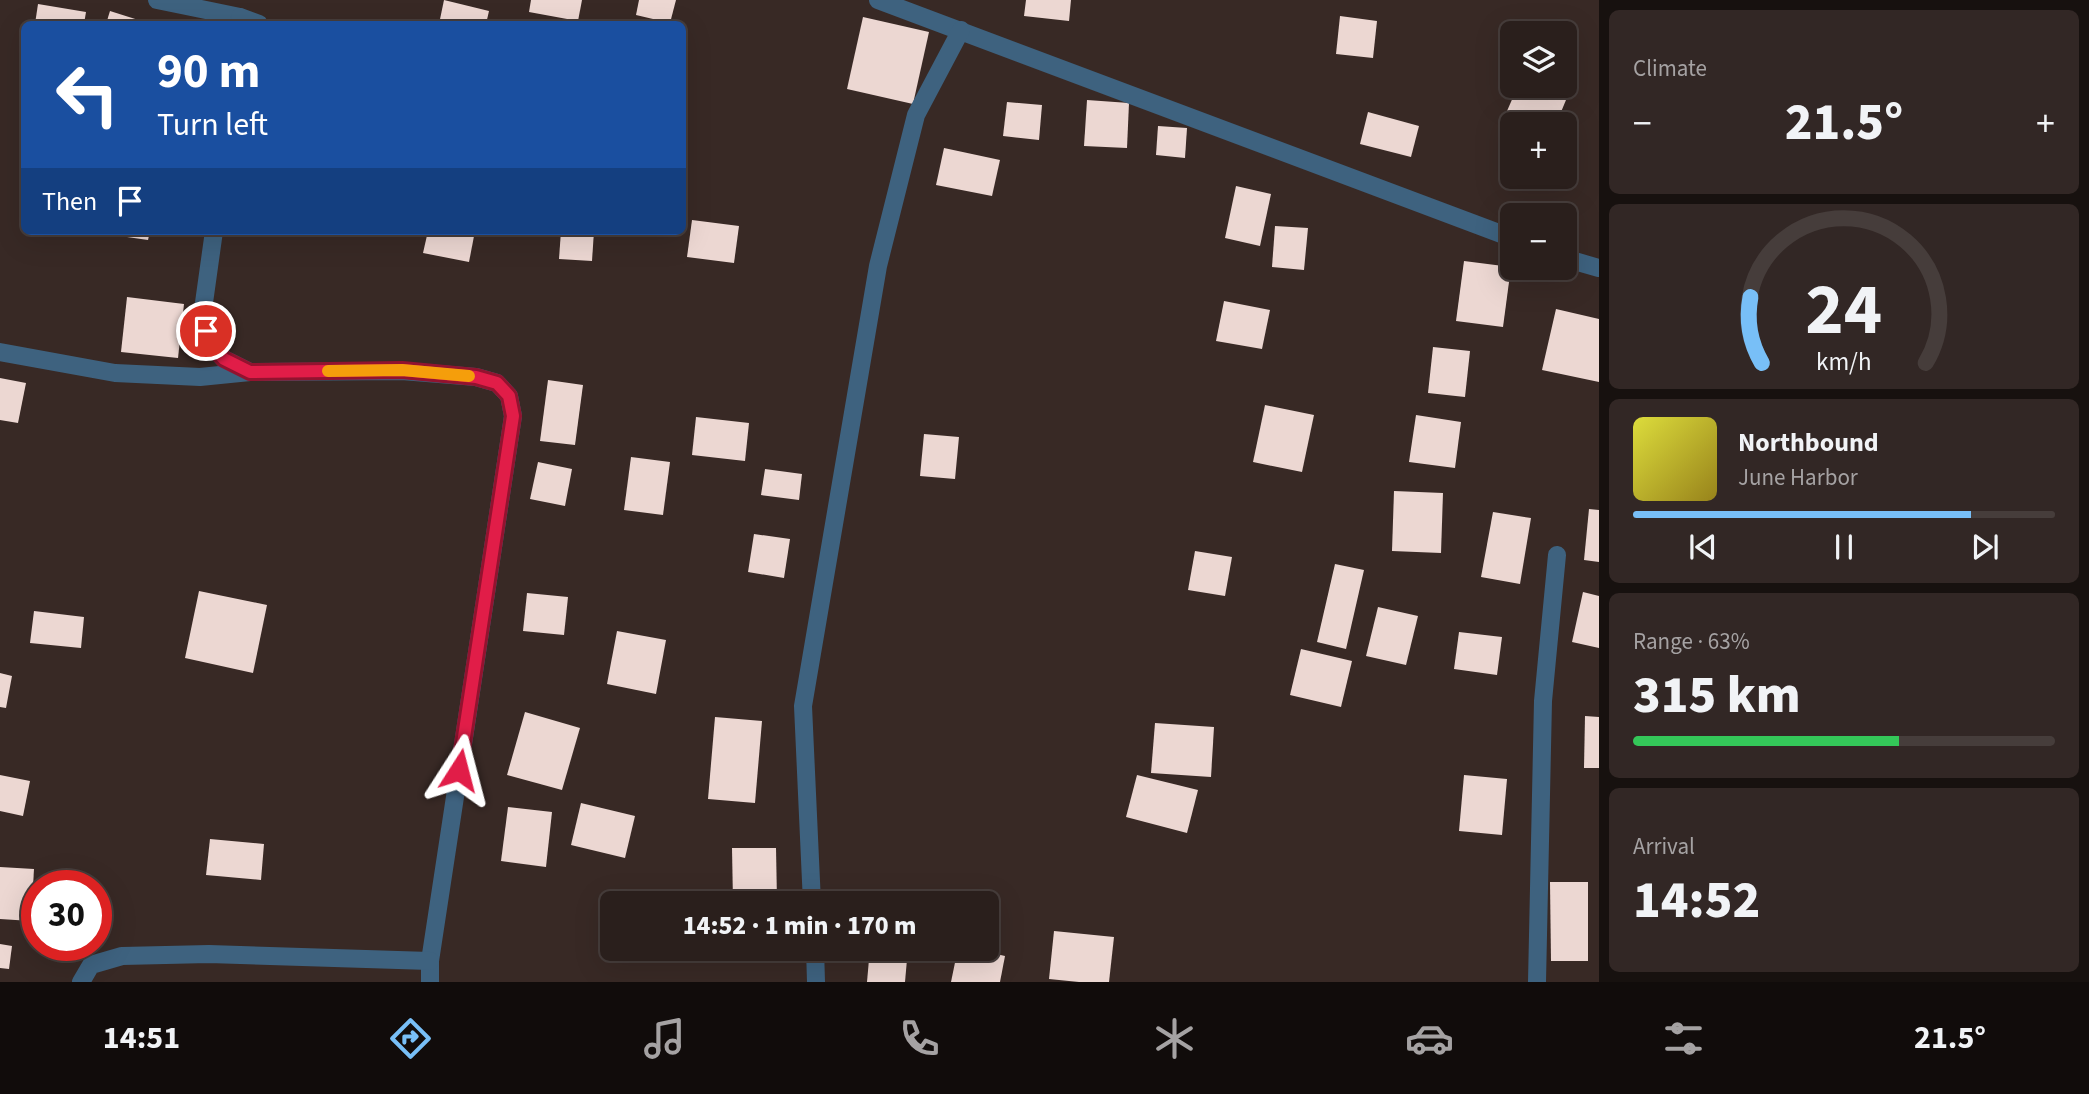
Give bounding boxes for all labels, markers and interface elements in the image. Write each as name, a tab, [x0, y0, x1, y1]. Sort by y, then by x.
map controls	[1500, 21, 1577, 280]
button: layers	[1500, 21, 1577, 98]
text: 90 m	[157, 37, 261, 107]
icon: left	[42, 49, 133, 140]
text: Climate	[1633, 52, 1707, 85]
text: 21.5°	[1785, 86, 1903, 160]
text: −	[1633, 97, 1652, 151]
text: +	[2036, 97, 2055, 151]
text: Turn left	[157, 102, 268, 148]
button: +	[1500, 112, 1577, 189]
icon: arrive	[111, 182, 149, 220]
text: Then	[42, 183, 97, 220]
button: −	[1500, 203, 1577, 280]
text: 24	[1806, 258, 1882, 362]
pin	[176, 301, 236, 361]
icon: arrive	[187, 312, 225, 350]
text: km/h	[1816, 343, 1872, 379]
text: Northbound	[1738, 424, 1879, 461]
text: June Harbor	[1738, 461, 1858, 494]
icon: previous	[1684, 528, 1722, 566]
icon: pause	[1825, 528, 1863, 566]
icon: next	[1966, 528, 2004, 566]
text: Range · 63%	[1633, 625, 1750, 658]
text: 315 km	[1633, 659, 1801, 733]
position arrow	[422, 733, 496, 807]
text: Arrival	[1633, 830, 1695, 863]
text: 14:52	[1633, 864, 1760, 938]
speed limit sign: 30	[21, 870, 112, 961]
text: 14:52 · 1 min · 170 m	[683, 907, 916, 944]
icon: directions	[386, 1014, 435, 1063]
icon: music	[640, 1014, 689, 1063]
icon: phone	[895, 1014, 944, 1063]
icon: climate	[1150, 1014, 1199, 1063]
icon: car	[1405, 1014, 1454, 1063]
icon: filters	[1659, 1014, 1708, 1063]
text: 14:51	[103, 1015, 180, 1061]
text: 21.5°	[1914, 1015, 1986, 1061]

